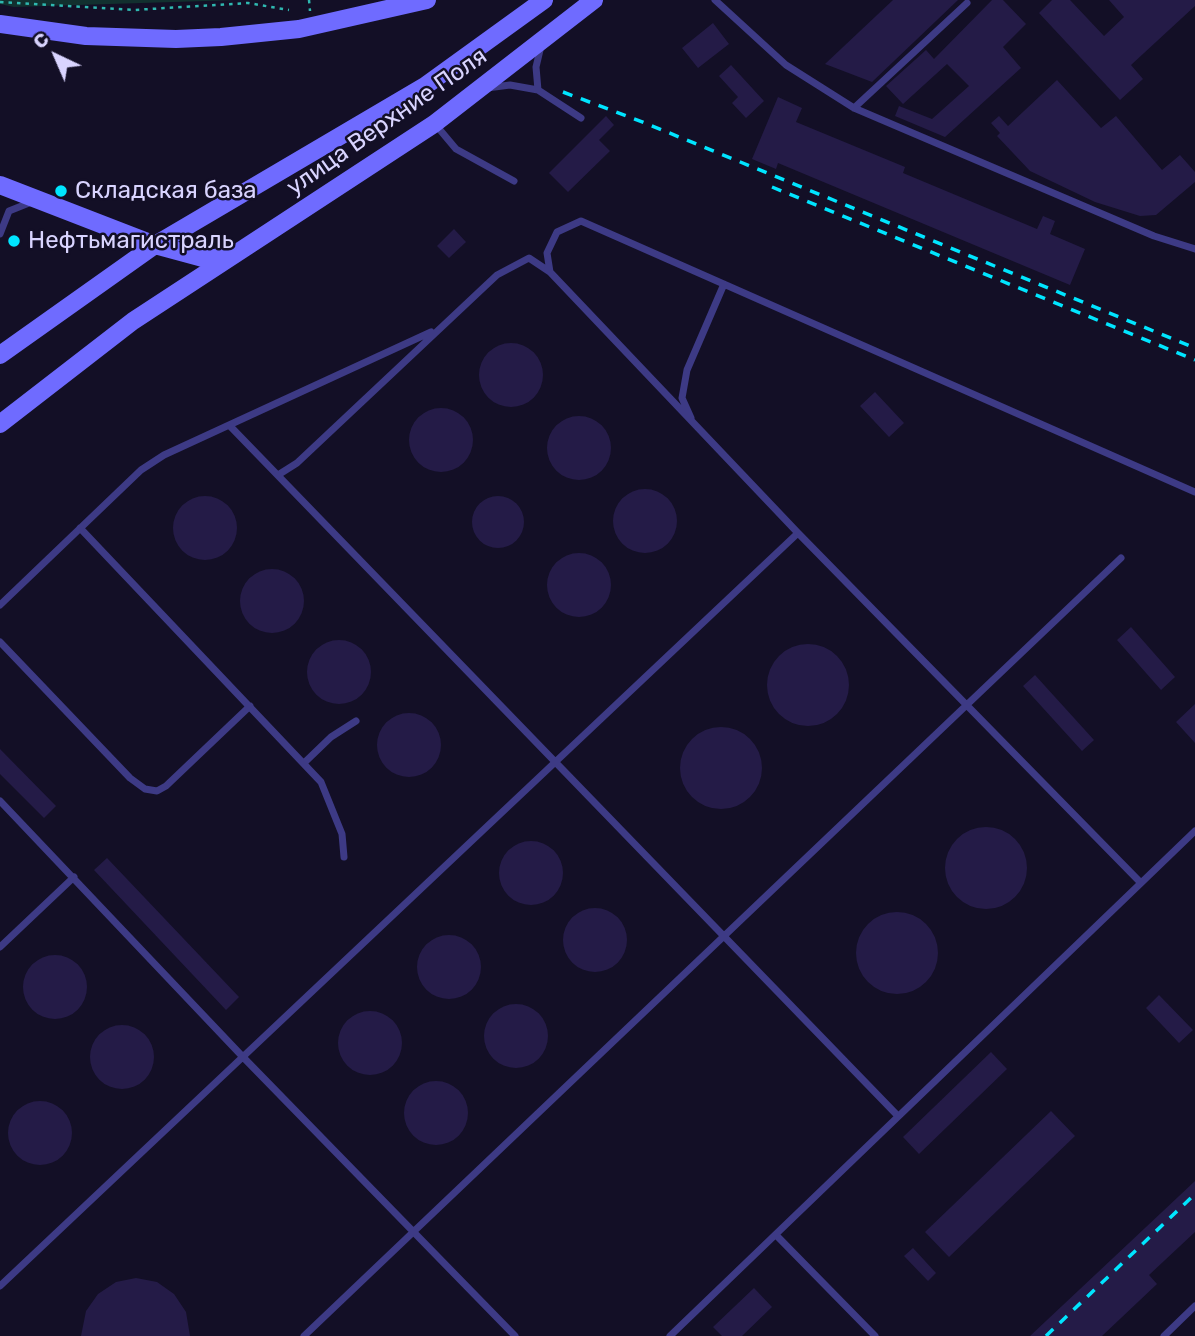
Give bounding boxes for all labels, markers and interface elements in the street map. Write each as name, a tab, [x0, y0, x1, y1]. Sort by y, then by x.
north arrow	[21, 21, 91, 91]
text: С	[28, 28, 54, 53]
street label: улица Верхние Поля	[281, 42, 493, 202]
place label: Складская база	[75, 177, 256, 205]
marker: Складская база	[53, 183, 69, 199]
place label: Нефтьмагистраль	[28, 227, 234, 255]
marker: Нефтьмагистраль	[6, 233, 22, 249]

